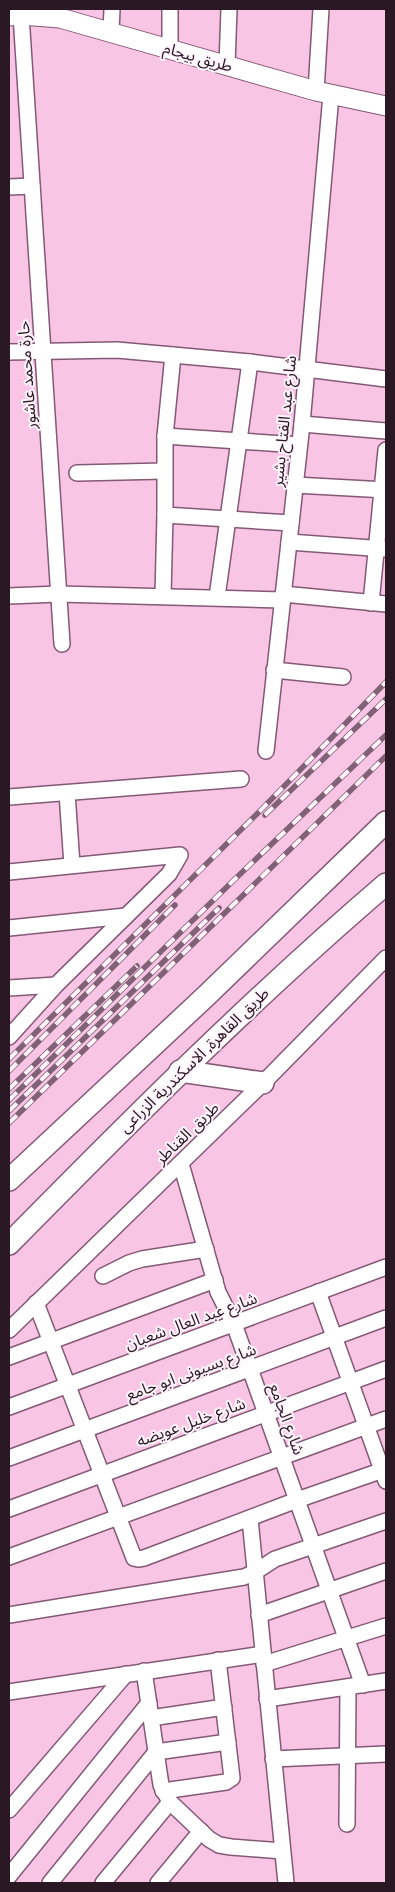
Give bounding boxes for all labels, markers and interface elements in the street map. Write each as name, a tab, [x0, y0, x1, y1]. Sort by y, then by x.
street label: طريق بيجام	[160, 38, 235, 79]
street label: حارة محمد عاشور	[14, 320, 40, 431]
street label: شارع عبد الفتاح بشير	[268, 354, 303, 489]
street label: طريق القاهرة, الاسكندرية الزراعى	[115, 983, 274, 1137]
street label: طريق القناطر	[150, 1098, 224, 1170]
street label: شارع عبد العال شعبان	[122, 1288, 261, 1357]
street label: شارع بسيونى ابو جامع	[123, 1340, 260, 1407]
street label: شارع الجامع	[262, 1381, 309, 1458]
street label: شارع خليل عويضه	[134, 1394, 249, 1453]

